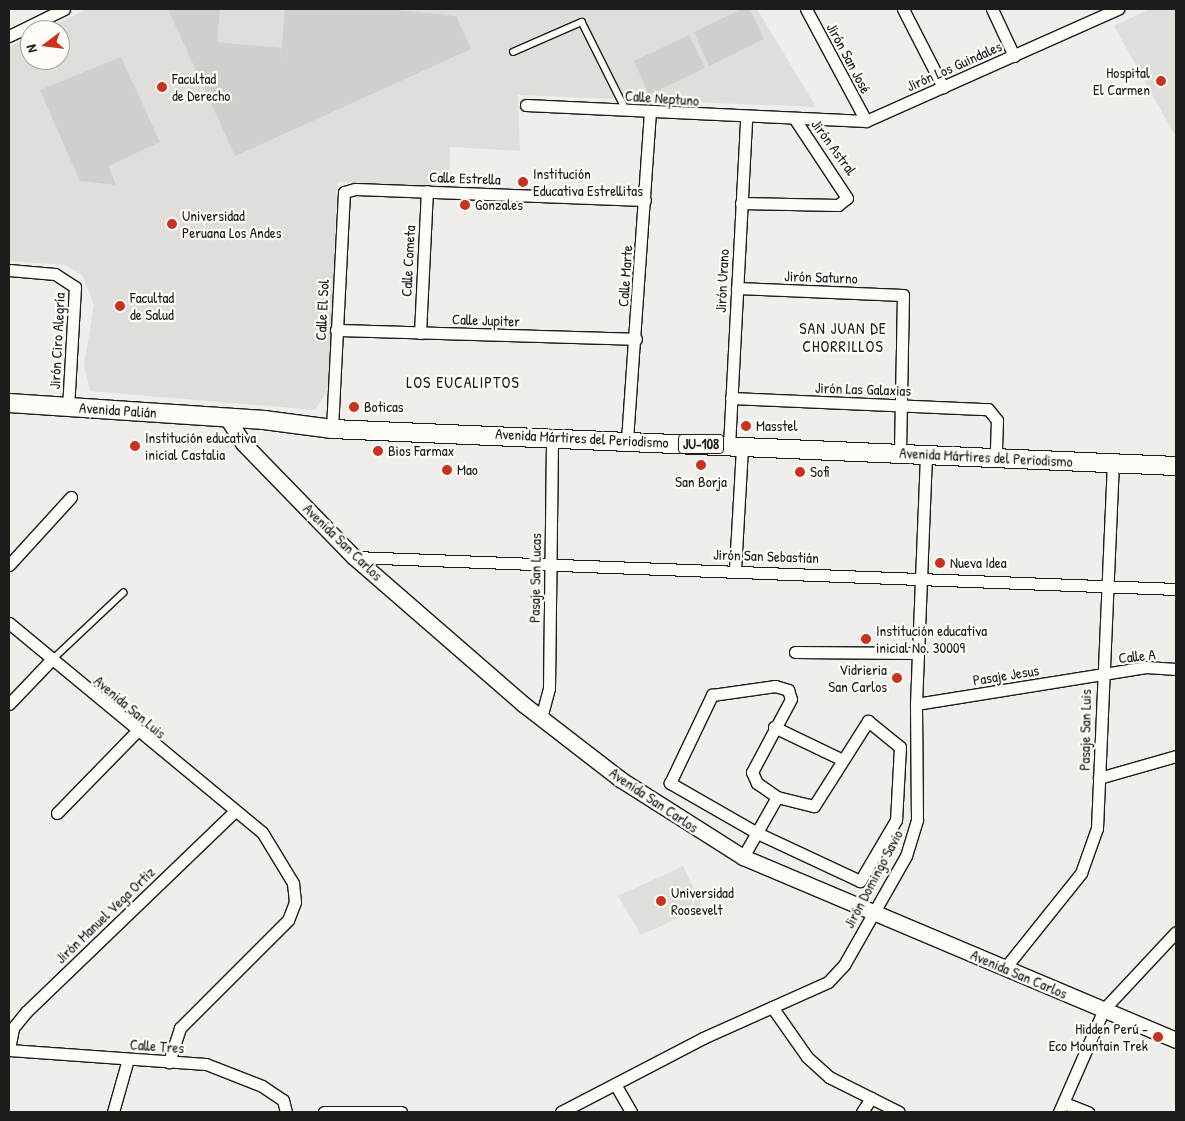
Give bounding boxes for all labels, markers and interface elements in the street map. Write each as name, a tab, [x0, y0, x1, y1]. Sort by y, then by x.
north arrow	[20, 20, 70, 70]
street label: Jirón San José	[823, 20, 875, 96]
street label: Jirón Los Guindales	[903, 37, 1005, 95]
text: N	[21, 43, 41, 55]
place label: Hospital El Carmen	[1093, 63, 1150, 98]
place label: Facultad de Derecho	[172, 69, 230, 104]
marker: Hospital El Carmen	[1154, 74, 1168, 88]
marker: Facultad de Derecho	[156, 81, 168, 93]
street label: Calle Neptuno	[624, 86, 700, 110]
street label: Jirón Astral	[808, 115, 860, 179]
place label: Institución Educativa Estrellitas	[533, 164, 643, 199]
street label: Calle Estrella	[429, 168, 501, 188]
marker: Institución Educativa Estrellitas	[517, 176, 529, 188]
place label: Gonzales	[475, 196, 523, 214]
marker: Gonzales	[459, 199, 471, 211]
place label: Universidad Peruana Los Andes	[182, 206, 281, 241]
marker: Universidad Peruana Los Andes	[166, 218, 178, 230]
street label: Calle Cometa	[397, 225, 419, 297]
street label: Calle Marte	[614, 245, 636, 307]
street label: Jirón Urano	[711, 249, 733, 313]
street label: Jirón Saturno	[784, 267, 858, 287]
street label: Calle El Sol	[311, 279, 333, 341]
place label: Facultad de Salud	[130, 288, 174, 323]
street label: Jirón Ciro Alegría	[45, 292, 69, 390]
marker: Facultad de Salud	[114, 300, 126, 312]
street label: Calle Jupiter	[452, 310, 520, 330]
district label: SAN JUAN DE CHORRILLOS	[798, 318, 888, 356]
district label: LOS EUCALIPTOS	[405, 372, 521, 392]
street label: Jirón Las Galaxias	[815, 378, 911, 400]
street label: Avenida Palián	[79, 398, 157, 422]
place label: Boticas	[364, 398, 404, 416]
marker: Boticas	[348, 401, 360, 413]
place label: Masstel	[756, 417, 797, 435]
marker: Masstel	[740, 420, 752, 432]
street label: Avenida Mártires del Periodismo	[495, 424, 669, 452]
place label: Institución educativa inicial Castalia	[145, 428, 256, 463]
road number: JU-108	[677, 432, 725, 456]
marker: Institución educativa inicial Castalia	[129, 440, 141, 452]
place label: Bios Farmax	[388, 442, 454, 460]
street label: Avenida Mártires del Periodismo	[899, 443, 1073, 471]
marker: Bios Farmax	[372, 445, 384, 457]
marker: San Borja	[695, 459, 707, 471]
place label: Mao	[457, 461, 478, 479]
place label: Sofi	[810, 463, 829, 481]
marker: Mao	[441, 464, 453, 476]
marker: Sofi	[794, 466, 806, 478]
place label: San Borja	[675, 473, 727, 491]
street label: Avenida San Carlos	[300, 500, 386, 584]
street label: Pasaje San Lucas	[525, 533, 545, 623]
street label: Jirón San Sebastián	[713, 545, 819, 567]
place label: Nueva Idea	[950, 554, 1007, 572]
marker: Nueva Idea	[934, 557, 946, 569]
place label: Institución educativa inicial No. 30009	[876, 621, 987, 656]
marker: Institución educativa inicial No. 30009	[860, 633, 872, 645]
street label: Calle A	[1118, 645, 1156, 667]
place label: Vidrieria San Carlos	[828, 660, 887, 695]
street label: Pasaje Jesus	[972, 661, 1040, 689]
street label: Avenida San Luis	[90, 672, 170, 742]
marker: Vidrieria San Carlos	[891, 672, 903, 684]
street label: Pasaje San Luis	[1075, 689, 1095, 771]
street label: Avenida San Carlos	[606, 764, 702, 836]
street label: Jirón Domingo Savio	[840, 827, 906, 931]
street label: Jirón Manuel Vega Ortiz	[51, 863, 159, 967]
place label: Universidad Roosevelt	[671, 883, 734, 918]
marker: Universidad Roosevelt	[655, 895, 667, 907]
street label: Avenida San Carlos	[968, 946, 1070, 1002]
place label: Hidden Perú - Eco Mountain Trek	[1049, 1019, 1148, 1054]
marker: Hidden Perú - Eco Mountain Trek	[1152, 1031, 1164, 1043]
street label: Calle Tres	[129, 1035, 185, 1057]

